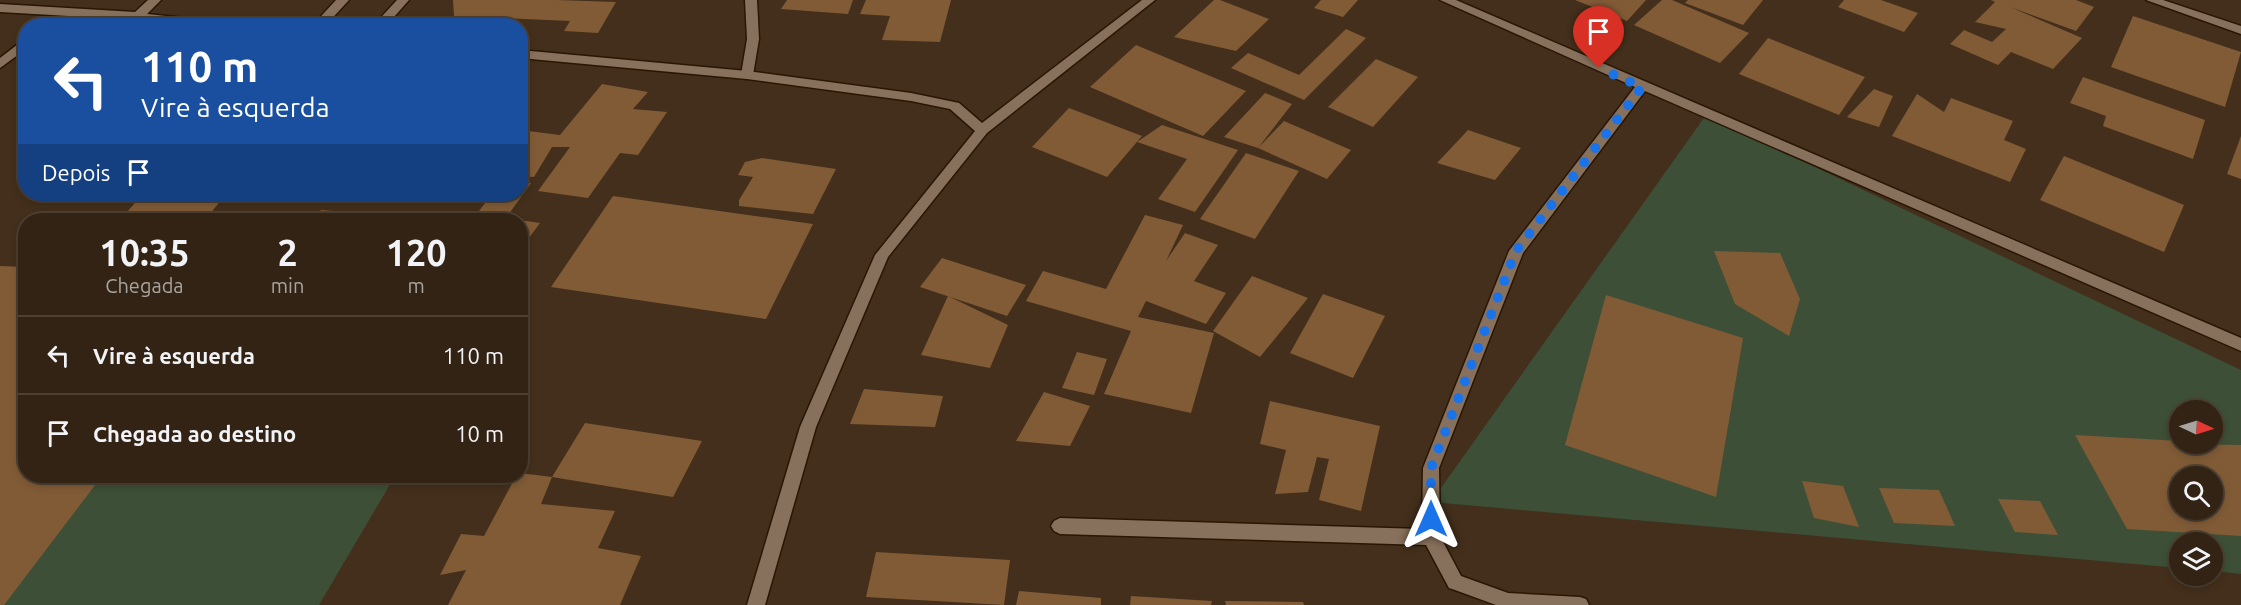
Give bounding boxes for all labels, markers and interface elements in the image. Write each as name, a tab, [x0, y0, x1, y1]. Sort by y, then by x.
pin	[1573, 6, 1624, 68]
icon: arrive	[1582, 15, 1615, 48]
icon: left	[42, 42, 120, 120]
text: 110 m	[141, 43, 258, 90]
text: Vire à esquerda	[141, 92, 330, 122]
icon: arrive	[122, 156, 155, 189]
text: Depois	[42, 160, 110, 185]
text: 10:35	[99, 232, 189, 273]
text: 2	[277, 232, 298, 273]
text: 120	[386, 232, 447, 273]
text: Chegada	[105, 274, 184, 297]
text: min	[271, 274, 304, 297]
text: m	[408, 274, 425, 297]
icon: left	[42, 339, 75, 372]
text: Vire à esquerda	[93, 343, 255, 368]
text: 110 m	[443, 343, 504, 368]
north arrow	[2169, 400, 2223, 454]
map controls	[2169, 400, 2223, 586]
icon: arrive	[42, 417, 75, 450]
text: Chegada ao destino	[93, 421, 296, 446]
text: 10 m	[455, 421, 504, 446]
button: search	[2169, 466, 2223, 520]
position arrow	[1399, 487, 1463, 551]
button: layers	[2169, 532, 2223, 586]

